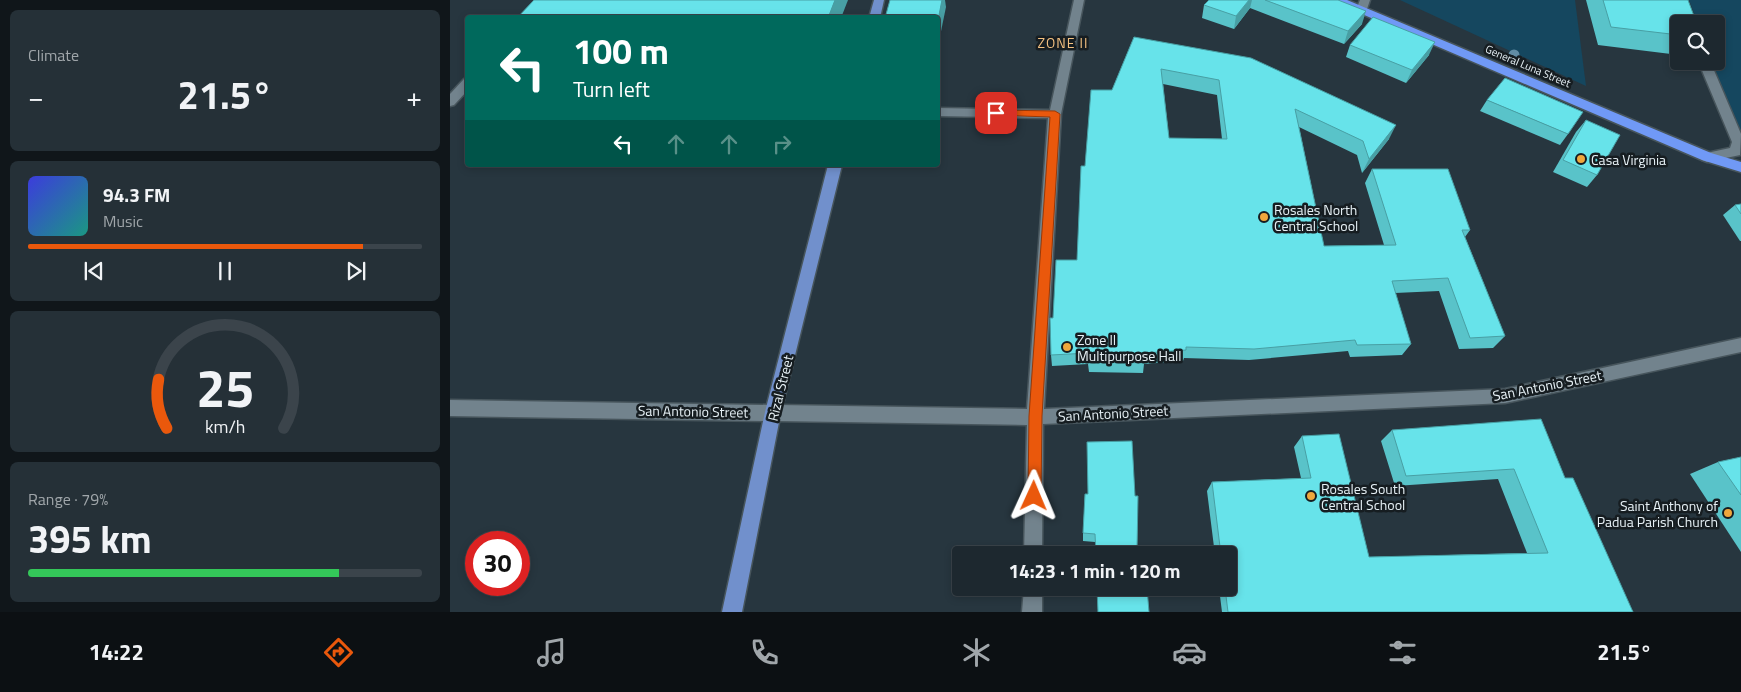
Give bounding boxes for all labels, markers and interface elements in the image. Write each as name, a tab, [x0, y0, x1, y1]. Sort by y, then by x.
map controls	[1670, 15, 1725, 70]
button: search	[1670, 15, 1725, 70]
text: 100 m	[573, 24, 669, 78]
district label: ZONE II	[1038, 32, 1088, 53]
icon: left	[490, 35, 555, 100]
street label: General Luna Street	[1483, 41, 1573, 91]
text: Climate	[28, 43, 79, 67]
text: 21.5°	[178, 66, 272, 124]
text: Turn left	[573, 72, 650, 106]
text: −	[28, 75, 44, 118]
text: +	[406, 75, 422, 118]
pin	[975, 92, 1017, 134]
icon: arrive	[982, 99, 1010, 127]
icon: left	[609, 130, 637, 158]
icon: ahead	[662, 130, 690, 158]
icon: ahead	[715, 130, 743, 158]
icon: right	[768, 130, 796, 158]
place label: Casa Virginia	[1591, 149, 1666, 170]
marker: Casa Virginia	[1575, 153, 1587, 165]
text: 94.3 FM	[103, 180, 170, 209]
place label: Rosales North Central School	[1274, 199, 1358, 236]
text: Music	[103, 209, 143, 233]
marker: Rosales North Central School	[1258, 211, 1270, 223]
icon: previous	[80, 257, 108, 285]
icon: pause	[211, 257, 239, 285]
icon: next	[342, 257, 370, 285]
place label: Zone II Multipurpose Hall	[1077, 329, 1181, 366]
marker: Zone II Multipurpose Hall	[1061, 341, 1073, 353]
text: 25	[196, 348, 254, 427]
street label: Rizal Street	[762, 353, 798, 423]
street label: San Antonio Street	[1491, 364, 1603, 406]
street label: San Antonio Street	[638, 400, 748, 422]
street label: San Antonio Street	[1057, 400, 1169, 426]
text: km/h	[205, 413, 245, 440]
position arrow	[1007, 469, 1059, 521]
place label: Rosales South Central School	[1321, 478, 1405, 515]
text: Range · 79%	[28, 487, 108, 511]
marker: Rosales South Central School	[1305, 490, 1317, 502]
place label: Saint Anthony of Padua Parish Church	[1597, 495, 1718, 532]
marker: Saint Anthony of Padua Parish Church	[1722, 507, 1734, 519]
text: 395 km	[28, 510, 152, 568]
speed limit sign: 30	[465, 531, 530, 596]
text: 14:23 · 1 min · 120 m	[1008, 556, 1181, 585]
text: 14:22	[89, 635, 144, 669]
icon: directions	[321, 635, 356, 670]
icon: music	[534, 635, 569, 670]
icon: phone	[747, 635, 782, 670]
icon: climate	[959, 635, 994, 670]
icon: car	[1172, 635, 1207, 670]
icon: filters	[1385, 635, 1420, 670]
text: 21.5°	[1597, 635, 1652, 669]

